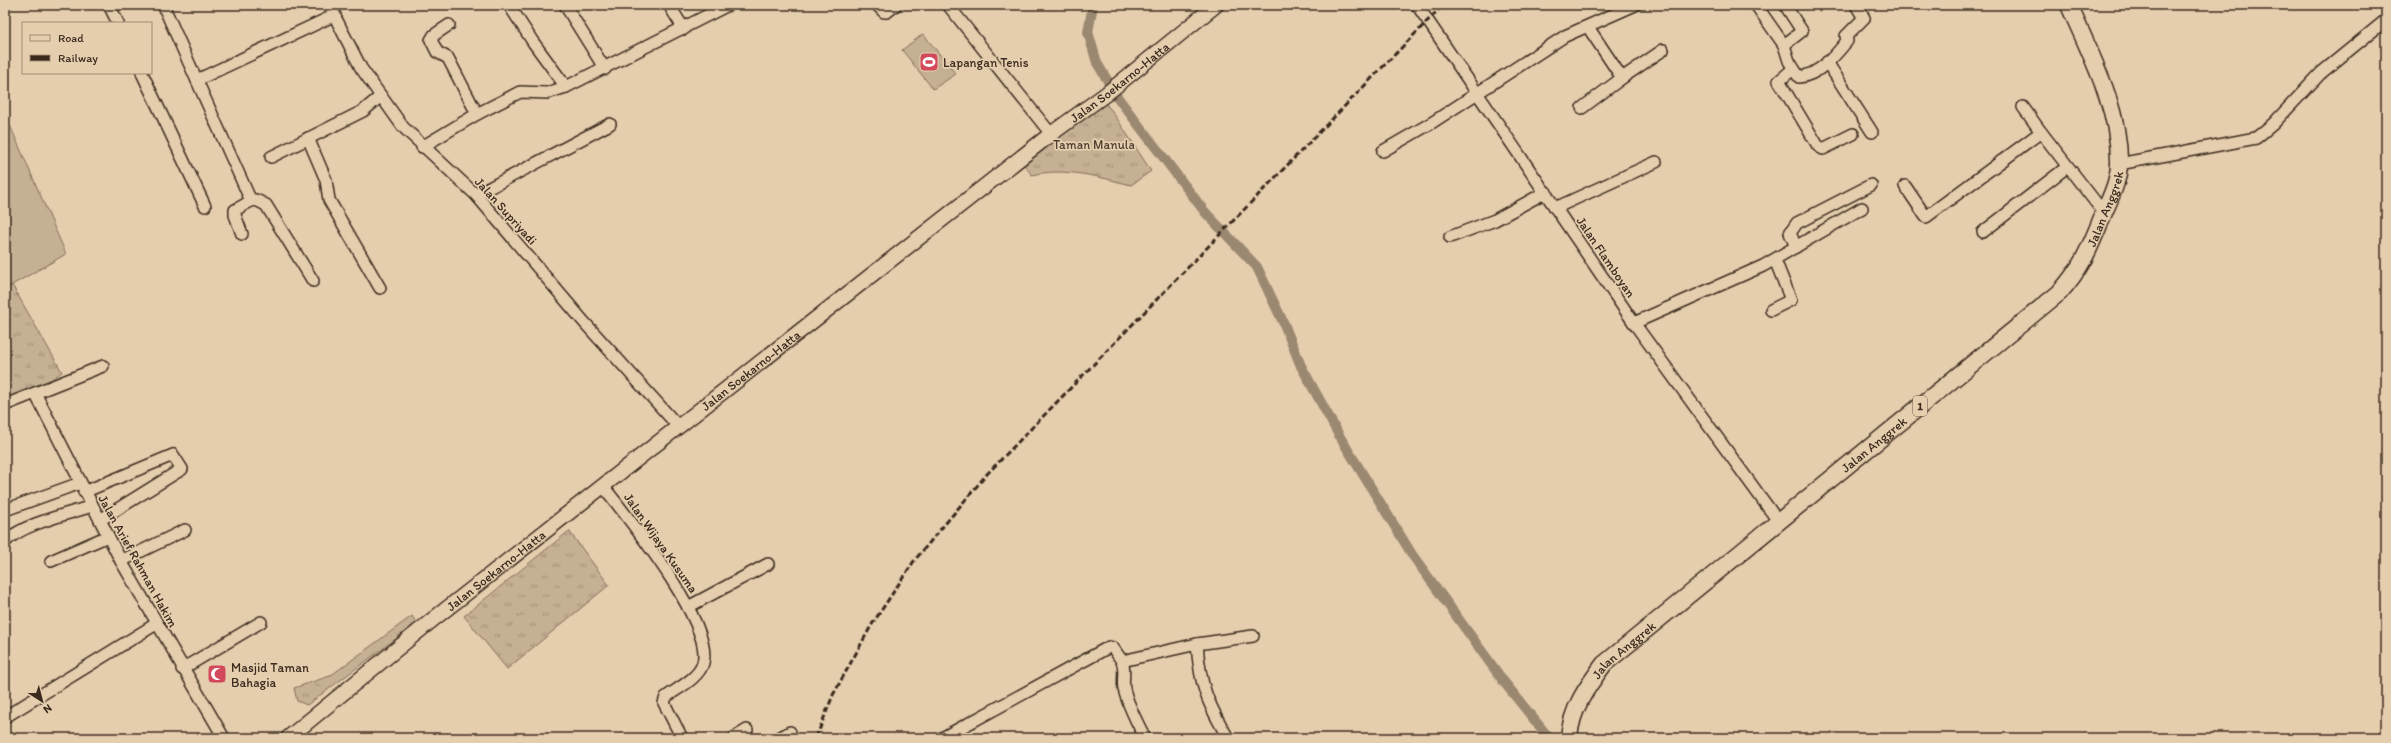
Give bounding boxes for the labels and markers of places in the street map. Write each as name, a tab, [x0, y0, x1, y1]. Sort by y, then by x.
sports icon: Lapangan Tenis	[918, 51, 940, 73]
place label: Lapangan Tenis	[943, 55, 1029, 70]
place label: Masjid Taman Bahagia	[231, 660, 309, 690]
mosque icon: Masjid Taman Bahagia	[206, 663, 228, 685]

